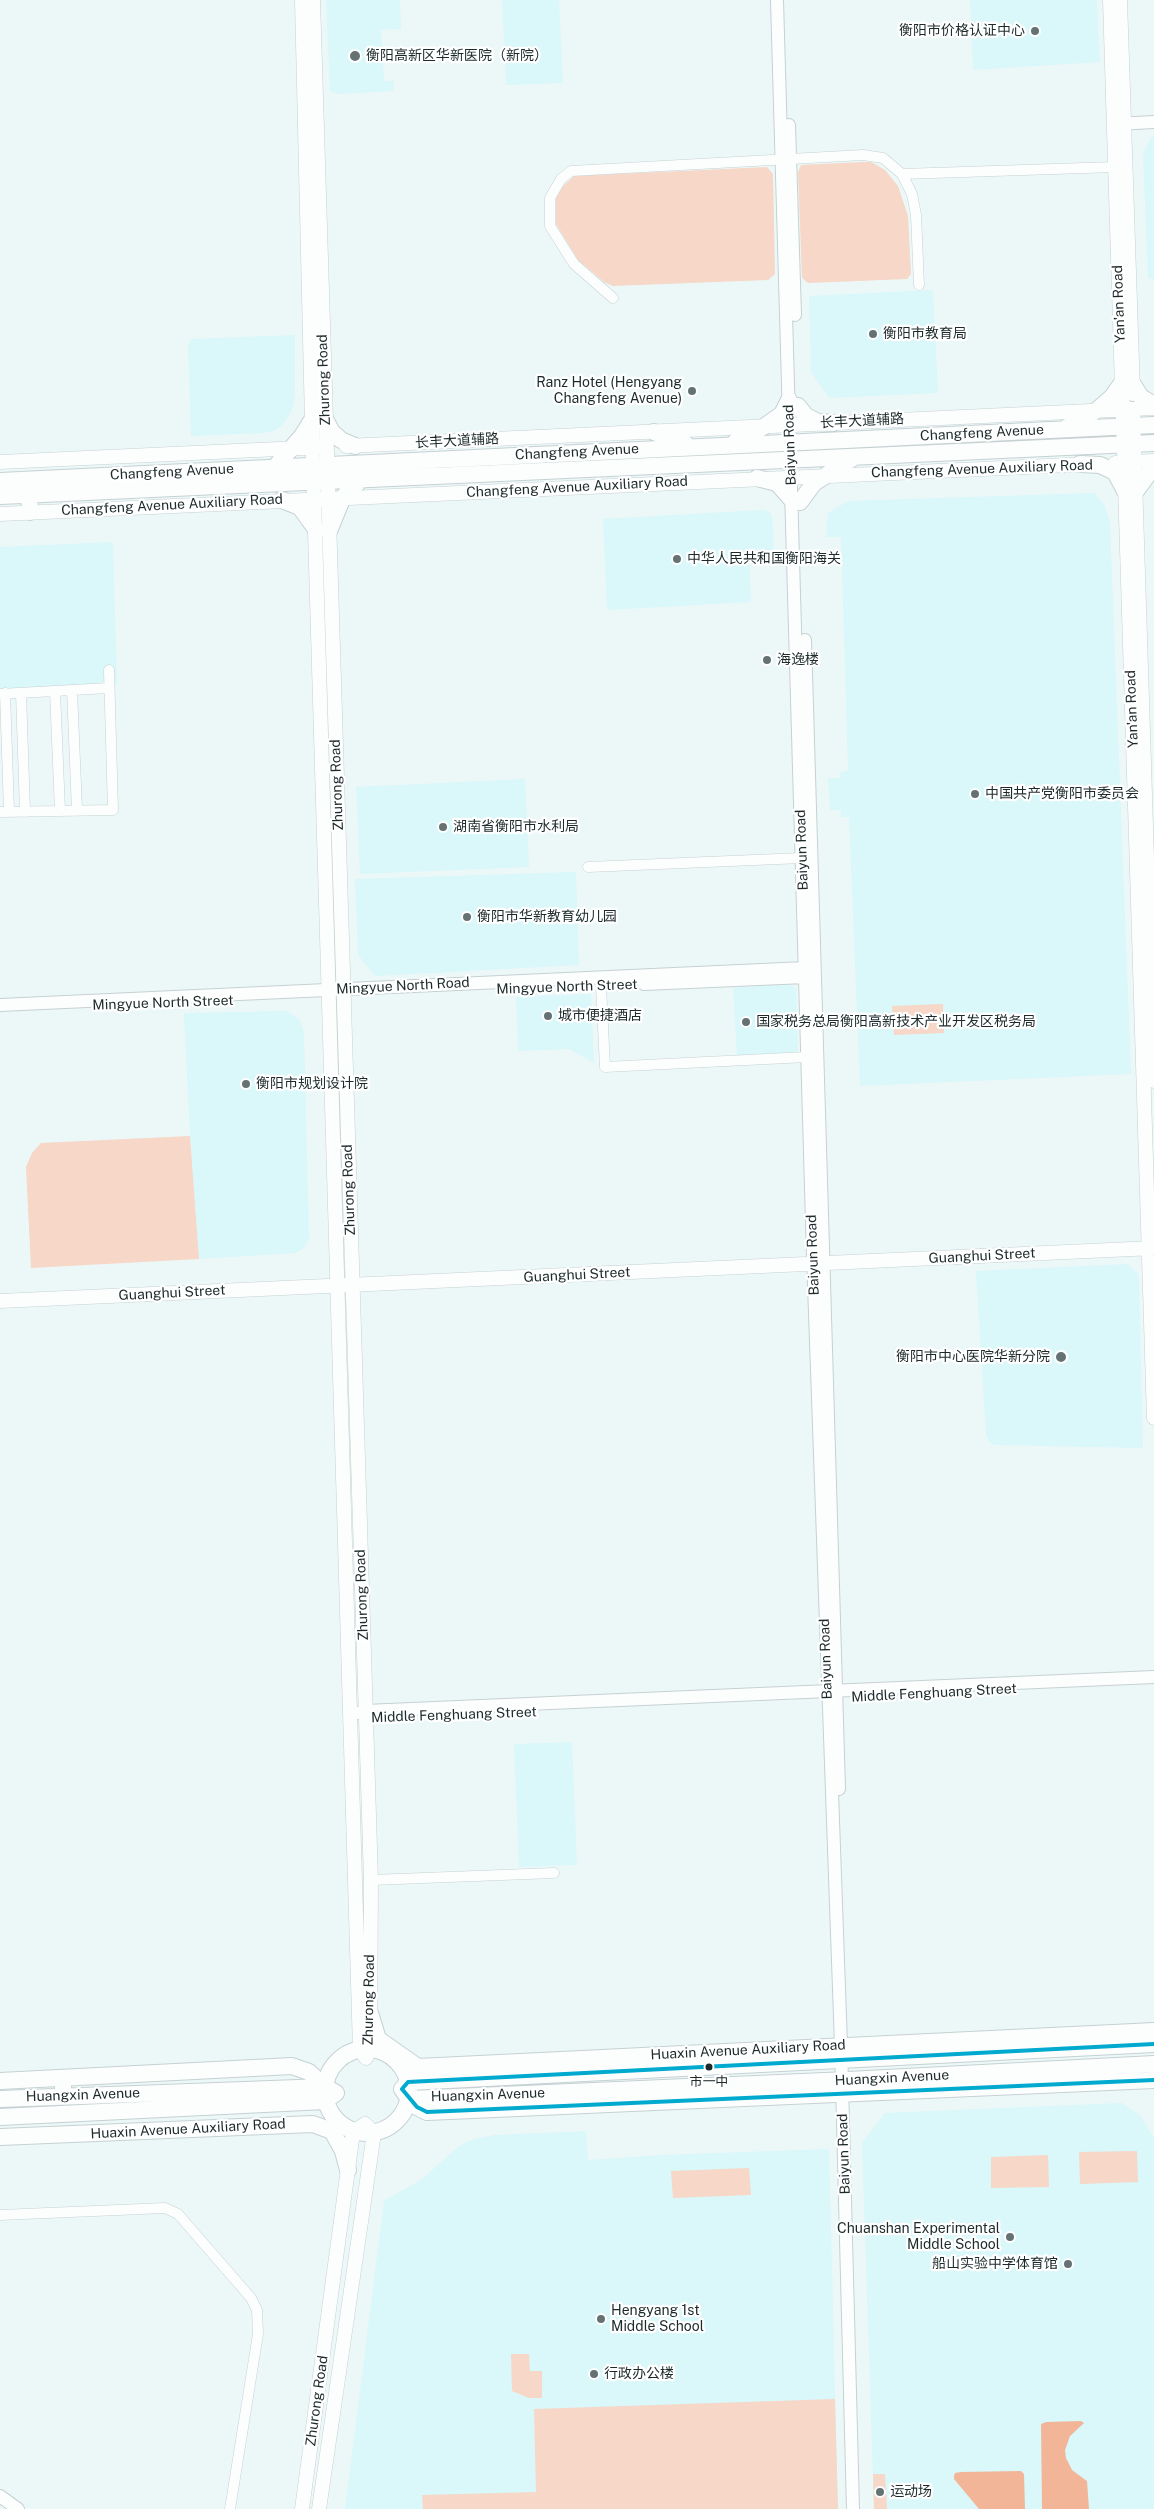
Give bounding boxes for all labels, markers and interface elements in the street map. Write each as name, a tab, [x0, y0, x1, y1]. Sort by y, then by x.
place label: 衡阳市价格认证中心	[899, 23, 1025, 39]
marker: 衡阳市价格认证中心	[1029, 25, 1041, 37]
place label: 衡阳高新区华新医院（新院）	[366, 48, 548, 64]
marker: 衡阳高新区华新医院（新院）	[348, 49, 362, 63]
street label: Yan'an Road	[1109, 265, 1129, 343]
place label: 衡阳市教育局	[883, 326, 967, 342]
marker: 衡阳市教育局	[867, 328, 879, 340]
street label: Zhurong Road	[314, 334, 334, 426]
place label: Ranz Hotel (Hengyang Changfeng Avenue)	[536, 375, 682, 408]
marker: Ranz Hotel (Hengyang Changfeng Avenue)	[686, 385, 698, 397]
street label: Baiyun Road	[780, 404, 800, 486]
street label: 长丰大道辅路	[820, 410, 904, 432]
street label: Changfeng Avenue	[920, 421, 1044, 445]
street label: 长丰大道辅路	[415, 430, 499, 452]
street label: Changfeng Avenue	[515, 440, 639, 464]
street label: Changfeng Avenue Auxiliary Road	[871, 457, 1093, 481]
street label: Changfeng Avenue	[110, 460, 234, 484]
street label: Changfeng Avenue Auxiliary Road	[466, 473, 688, 501]
street label: Changfeng Avenue Auxiliary Road	[61, 491, 283, 519]
place label: 中华人民共和国衡阳海关	[687, 551, 841, 567]
marker: 中华人民共和国衡阳海关	[671, 553, 683, 565]
place label: 海逸楼	[777, 652, 819, 668]
marker: 海逸楼	[761, 654, 773, 666]
street label: Yan'an Road	[1122, 670, 1142, 748]
street label: Zhurong Road	[327, 739, 347, 831]
place label: 中国共产党衡阳市委员会	[985, 786, 1139, 802]
marker: 中国共产党衡阳市委员会	[969, 788, 981, 800]
street label: Baiyun Road	[792, 809, 812, 891]
place label: 湖南省衡阳市水利局	[453, 819, 579, 835]
marker: 湖南省衡阳市水利局	[437, 821, 449, 833]
place label: 衡阳市华新教育幼儿园	[477, 909, 617, 925]
marker: 衡阳市华新教育幼儿园	[461, 911, 473, 923]
street label: Mingyue North Road	[336, 974, 470, 998]
street label: Mingyue North Street	[496, 976, 638, 998]
street label: Mingyue North Street	[92, 992, 234, 1014]
place label: 城市便捷酒店	[558, 1008, 642, 1024]
marker: 城市便捷酒店	[542, 1010, 554, 1022]
place label: 国家税务总局衡阳高新技术产业开发区税务局	[756, 1014, 1036, 1030]
marker: 国家税务总局衡阳高新技术产业开发区税务局	[740, 1016, 752, 1028]
place label: 衡阳市规划设计院	[256, 1076, 368, 1092]
marker: 衡阳市规划设计院	[240, 1078, 252, 1090]
street label: Zhurong Road	[339, 1144, 359, 1236]
street label: Baiyun Road	[803, 1214, 823, 1296]
street label: Guanghui Street	[928, 1245, 1036, 1267]
street label: Guanghui Street	[523, 1264, 631, 1286]
street label: Guanghui Street	[118, 1282, 226, 1304]
place label: 衡阳市中心医院华新分院	[896, 1349, 1050, 1365]
marker: 衡阳市中心医院华新分院	[1054, 1350, 1068, 1364]
street label: Zhurong Road	[352, 1549, 372, 1641]
street label: Baiyun Road	[816, 1618, 836, 1700]
street label: Middle Fenghuang Street	[851, 1680, 1017, 1706]
street label: Middle Fenghuang Street	[371, 1704, 537, 1726]
street label: Zhurong Road	[360, 1954, 378, 2046]
street label: Huaxin Avenue Auxiliary Road	[650, 2036, 846, 2064]
marker: 市一中	[704, 2062, 714, 2072]
street label: Huangxin Avenue	[834, 2067, 950, 2089]
place label: 市一中	[690, 2074, 728, 2090]
street label: Huangxin Avenue	[26, 2085, 140, 2105]
street label: Huangxin Avenue	[431, 2085, 545, 2105]
street label: Baiyun Road	[834, 2113, 854, 2195]
street label: Huaxin Avenue Auxiliary Road	[90, 2115, 286, 2143]
place label: Chuanshan Experimental Middle School	[837, 2221, 1000, 2254]
marker: Chuanshan Experimental Middle School	[1004, 2231, 1016, 2243]
place label: 船山实验中学体育馆	[932, 2256, 1058, 2272]
marker: 船山实验中学体育馆	[1062, 2258, 1074, 2270]
place label: Hengyang 1st Middle School	[611, 2303, 704, 2336]
marker: Hengyang 1st Middle School	[595, 2313, 607, 2325]
street label: Zhurong Road	[302, 2354, 332, 2448]
place label: 行政办公楼	[604, 2366, 674, 2382]
marker: 行政办公楼	[588, 2368, 600, 2380]
place label: 运动场	[890, 2484, 932, 2500]
marker: 运动场	[874, 2486, 886, 2498]

